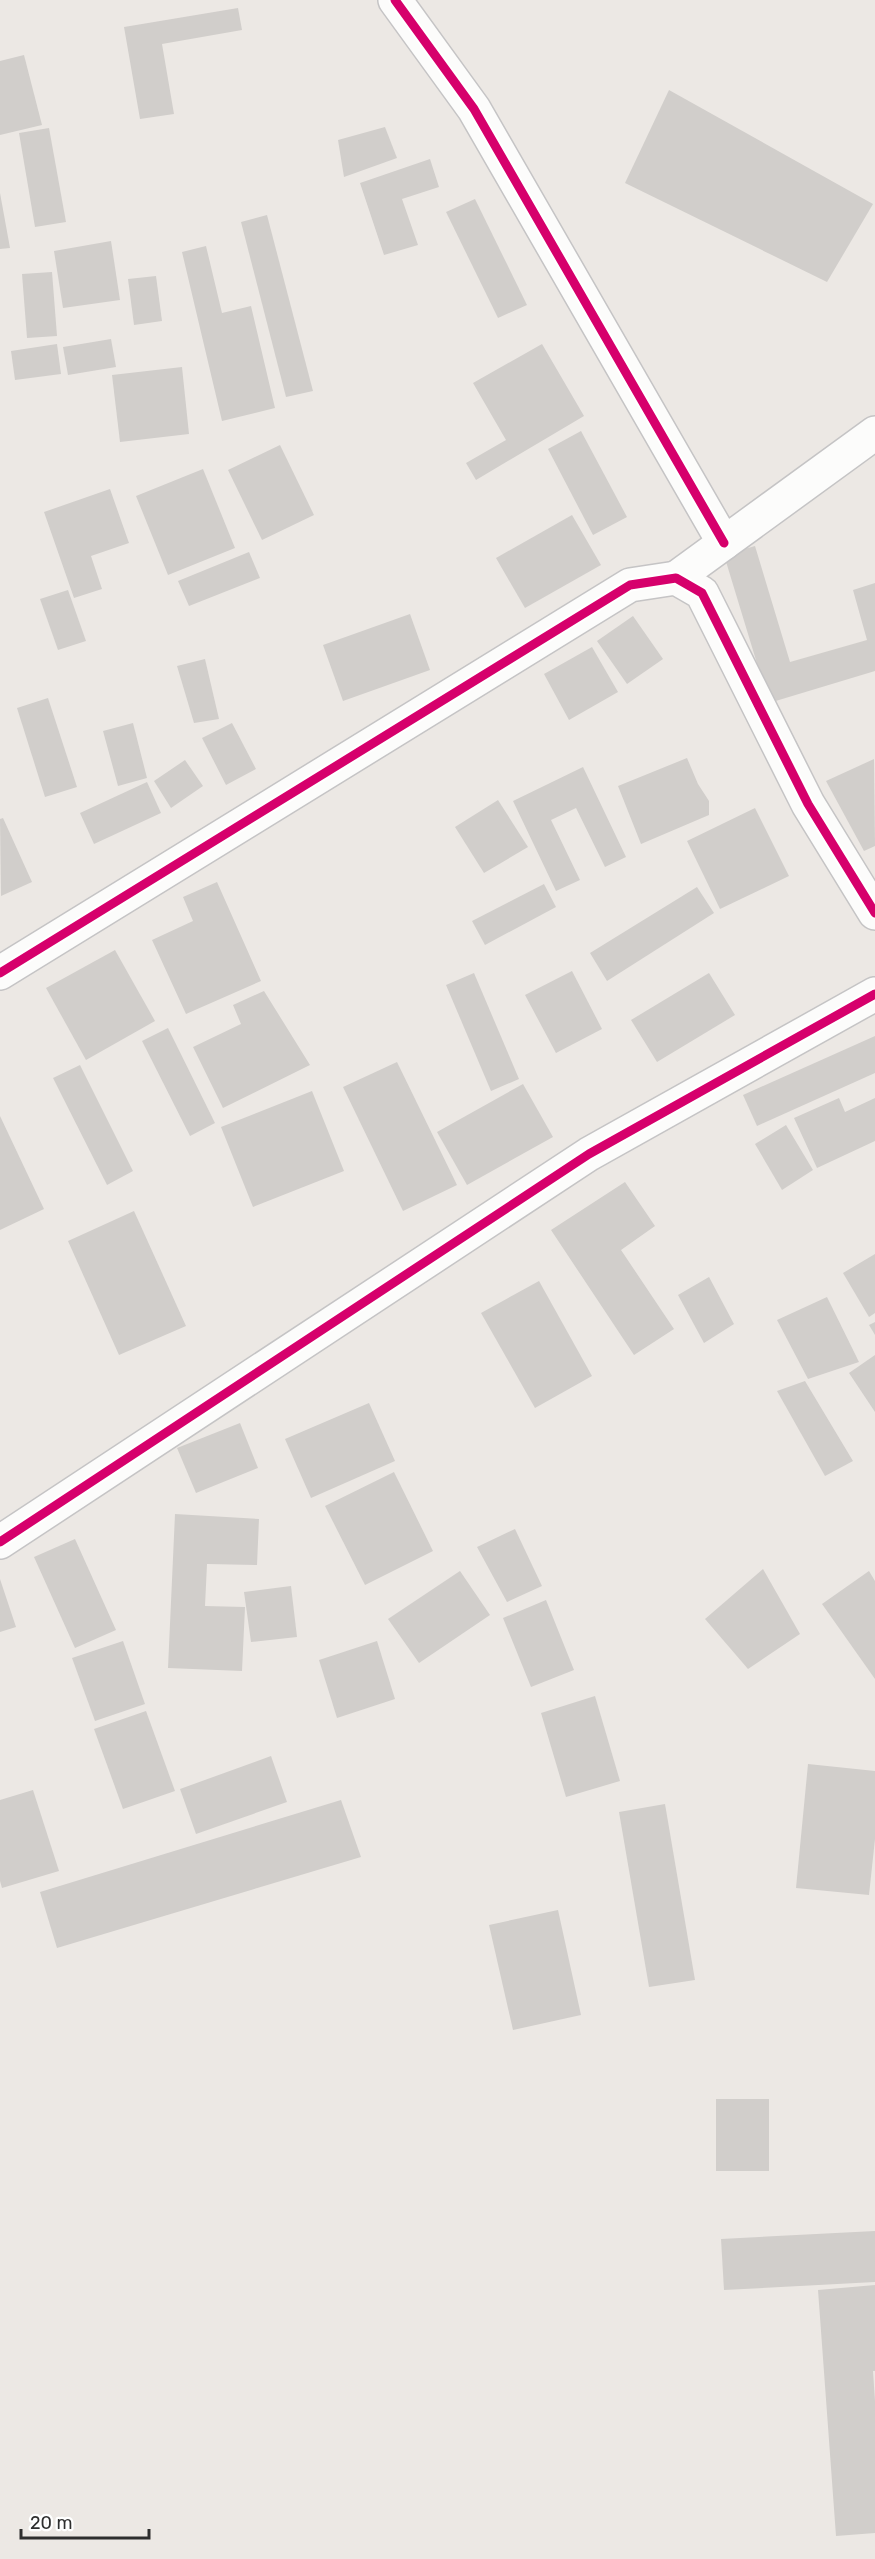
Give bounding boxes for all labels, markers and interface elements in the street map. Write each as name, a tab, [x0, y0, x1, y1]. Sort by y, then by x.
scale bar	[21, 2502, 148, 2540]
text: 20 m	[30, 2512, 72, 2534]

